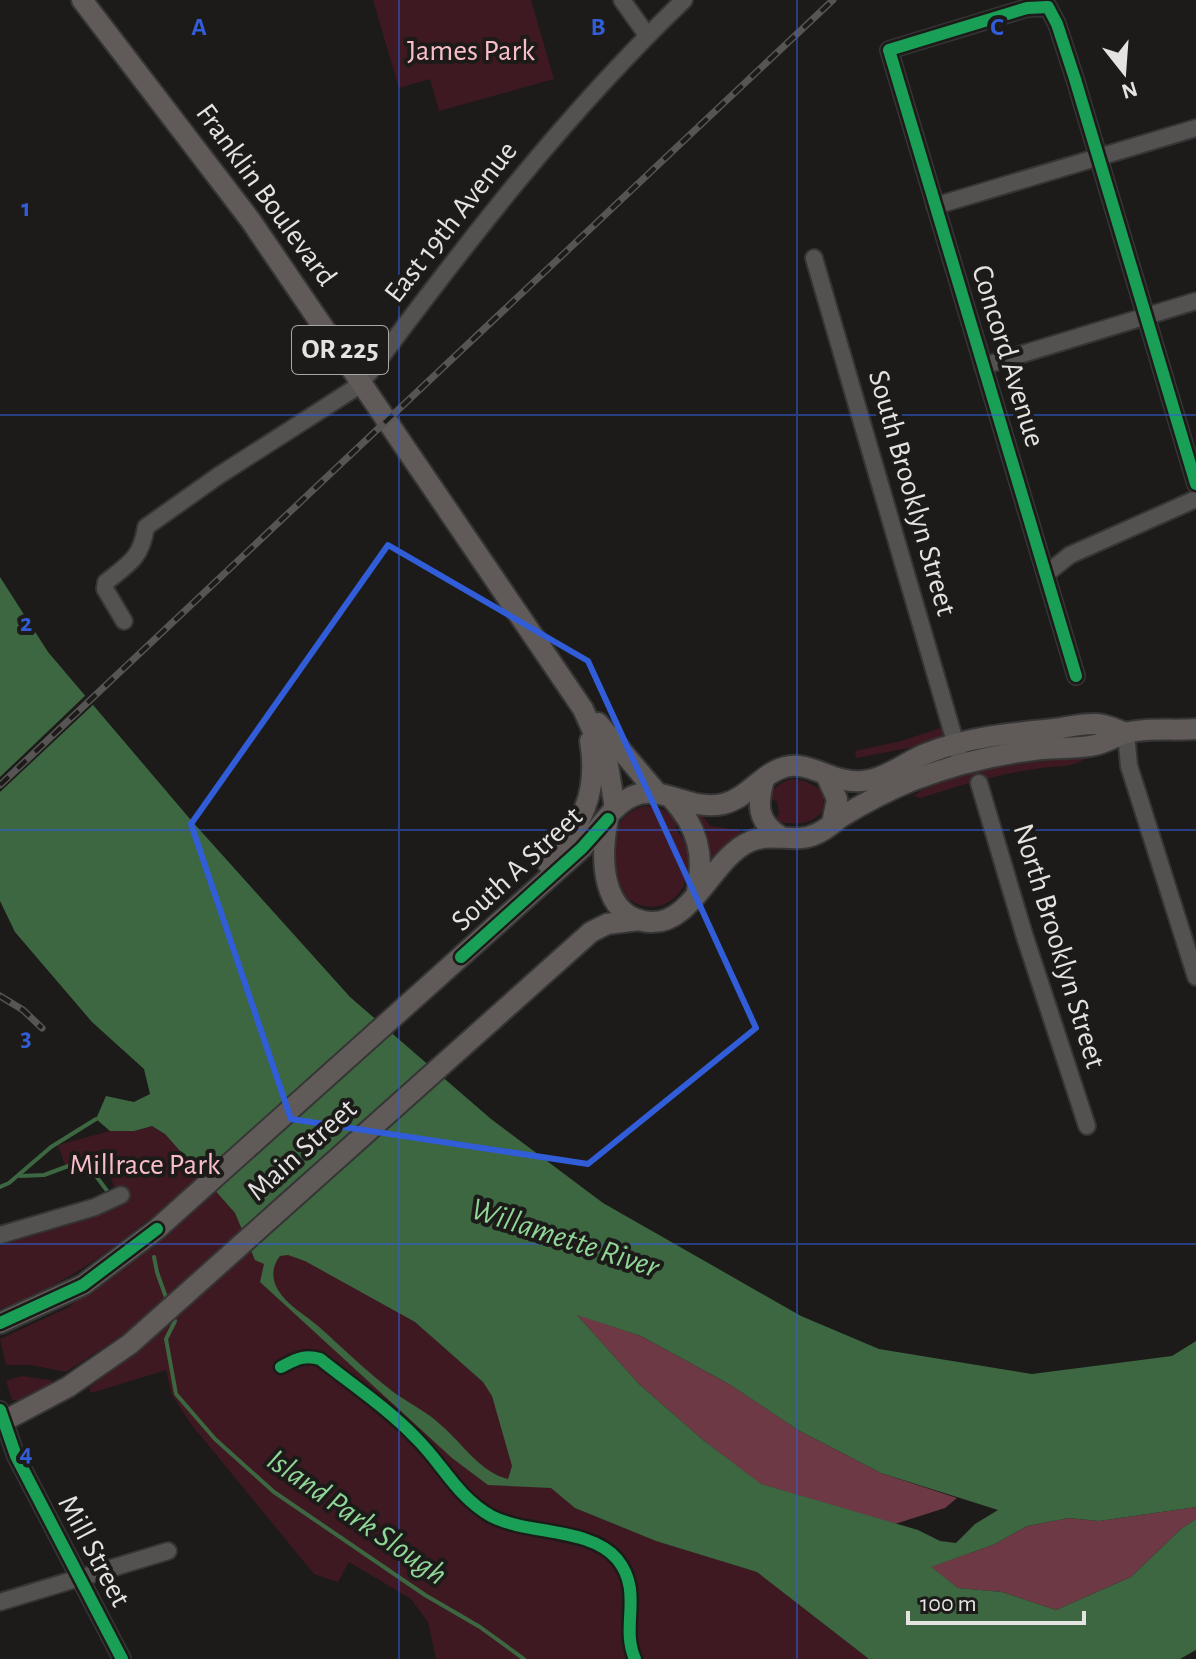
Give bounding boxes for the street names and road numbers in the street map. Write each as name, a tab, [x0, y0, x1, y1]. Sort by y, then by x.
street label: Franklin Boulevard	[190, 98, 342, 292]
street label: East 19th Avenue	[379, 136, 523, 308]
street label: Concord Avenue	[966, 261, 1050, 451]
road number: OR 225	[292, 326, 388, 374]
street label: South Brooklyn Street	[863, 367, 961, 619]
street label: South A Street	[446, 801, 588, 937]
street label: North Brooklyn Street	[1008, 820, 1111, 1072]
street label: Main Street	[242, 1093, 363, 1206]
street label: Mill Street	[52, 1490, 136, 1612]

